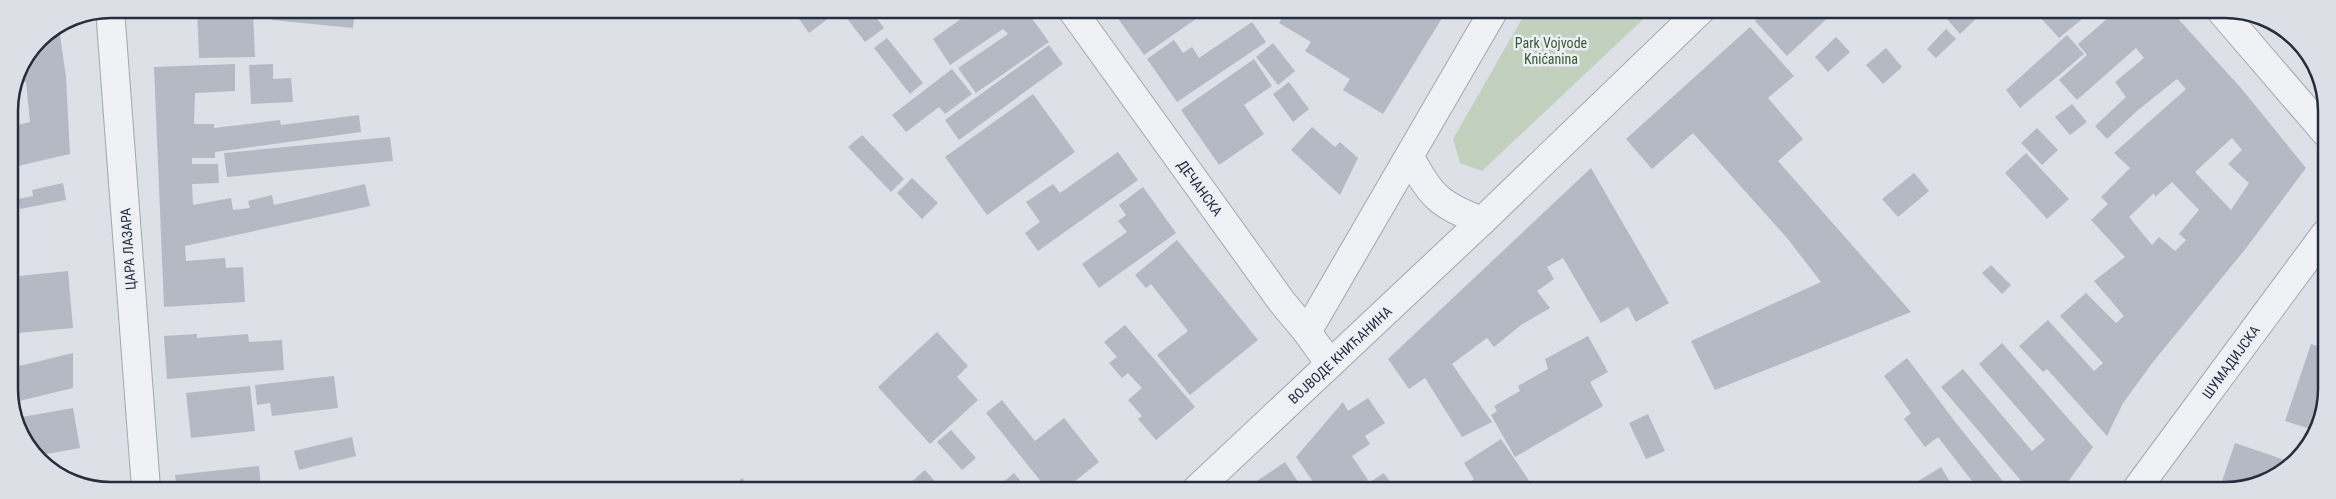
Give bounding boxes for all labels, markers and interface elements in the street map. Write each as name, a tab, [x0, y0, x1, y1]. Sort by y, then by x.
park label: Park Vojvode Knićanina	[1515, 35, 1588, 67]
street label: ДЕЧАНСКА	[1174, 157, 1226, 219]
street label: ЦАРА ЛАЗАРА	[117, 207, 139, 291]
street label: ВОЈВОДЕ КНИЋАНИНА	[1285, 303, 1395, 407]
street label: ШУМАДИЈСКА	[2199, 322, 2263, 402]

